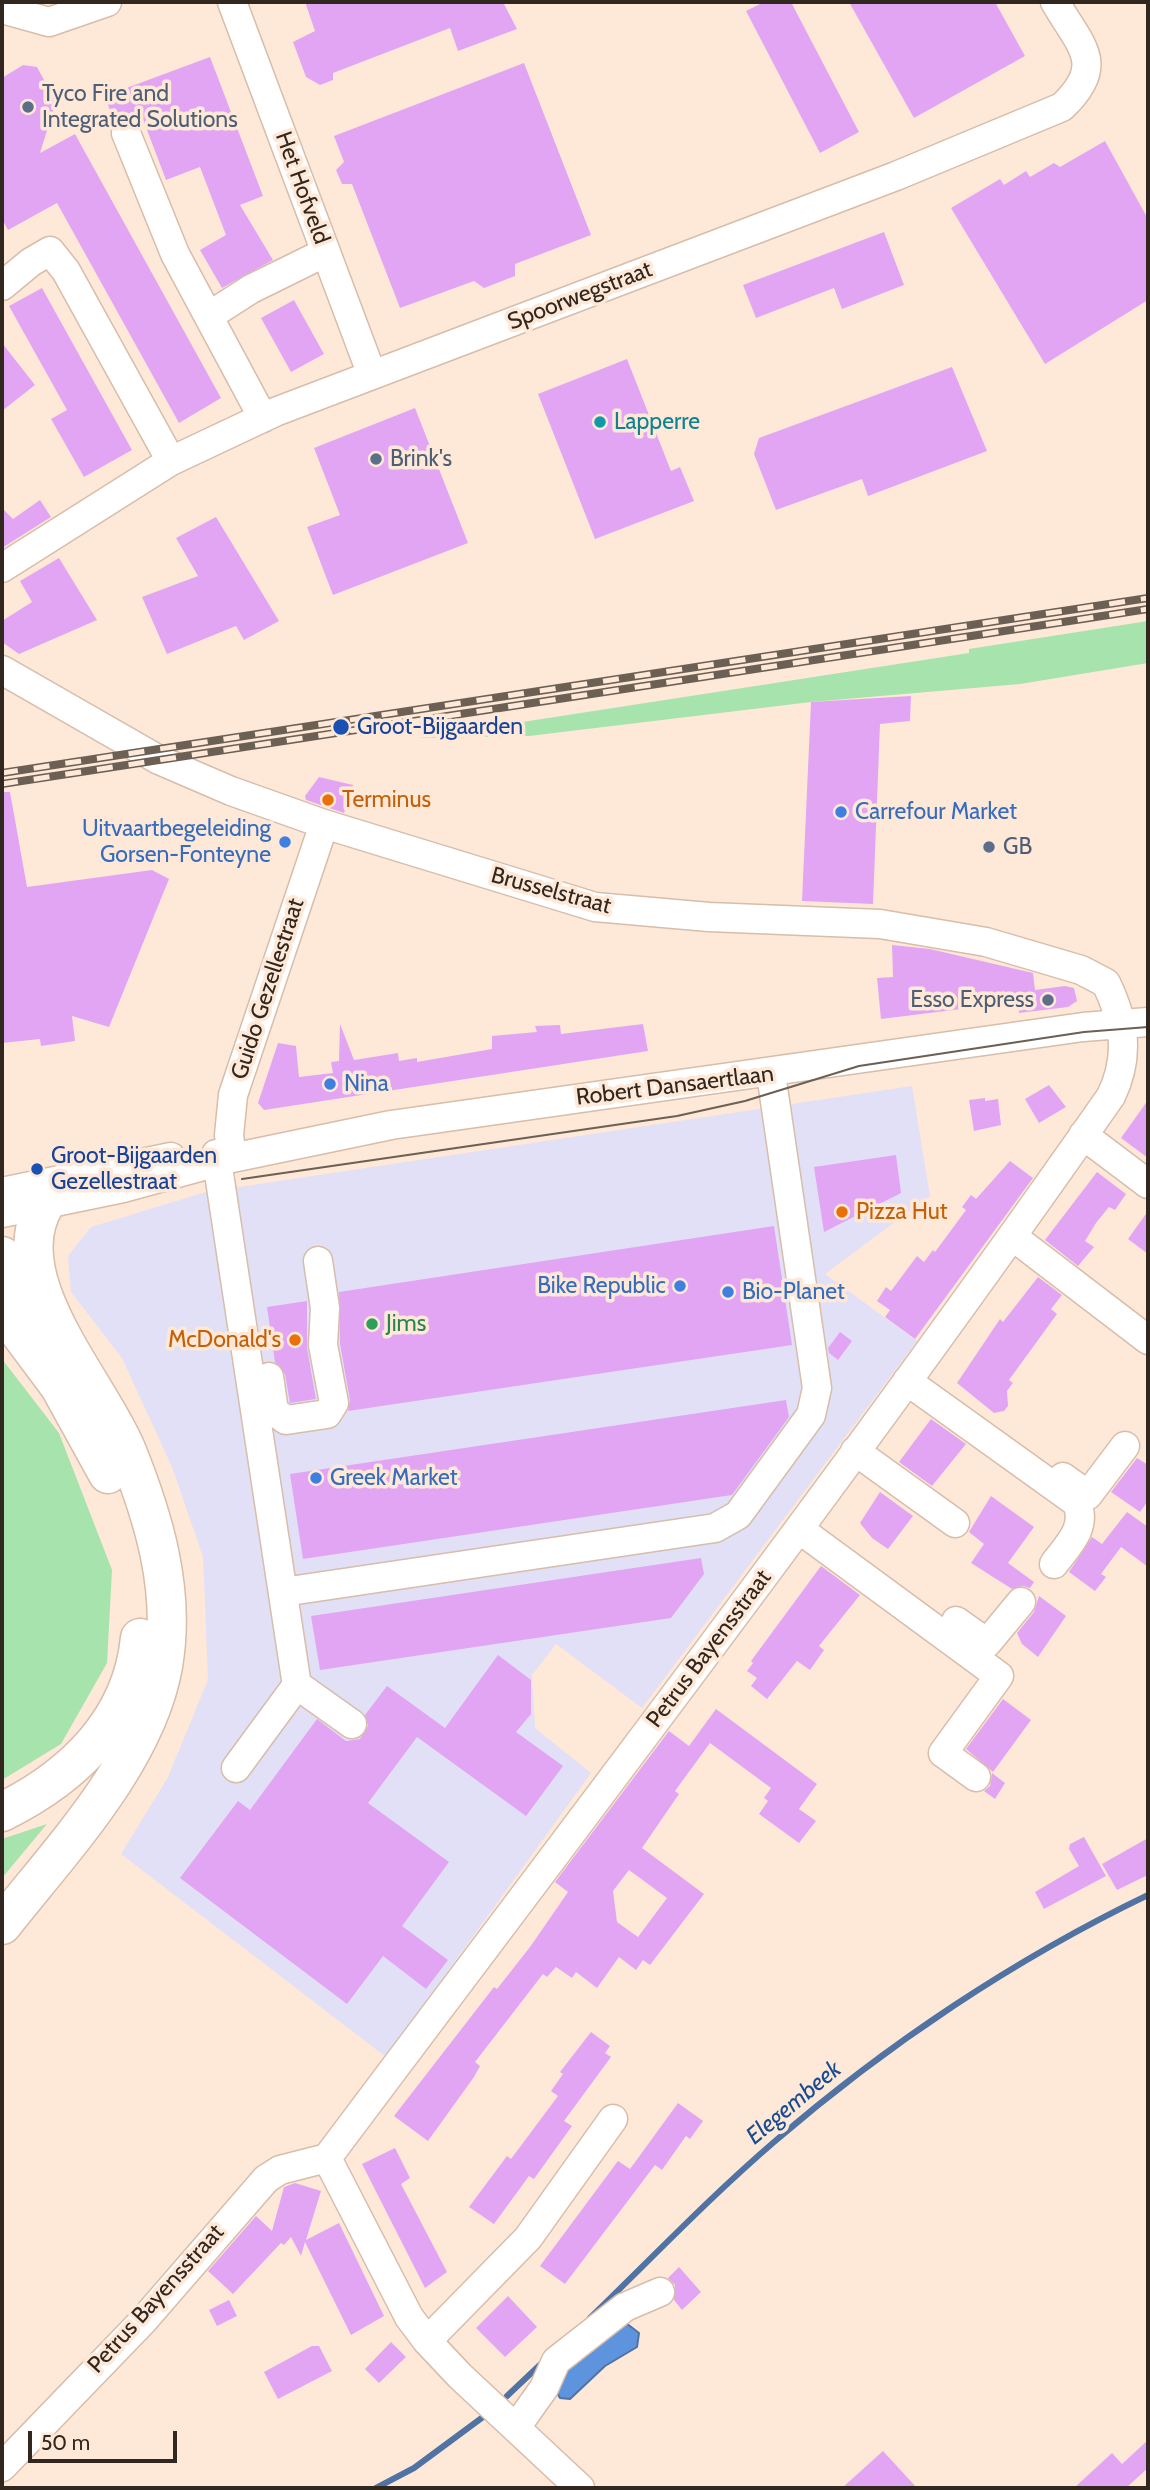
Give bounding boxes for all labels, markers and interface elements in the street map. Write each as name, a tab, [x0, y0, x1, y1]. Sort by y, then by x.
place label: Tyco Fire and Integrated Solutions	[42, 80, 238, 134]
marker: Tyco Fire and Integrated Solutions	[20, 99, 36, 115]
street label: Het Hofveld	[269, 128, 335, 248]
street label: Spoorwegstraat	[504, 256, 656, 336]
place label: Lapperre	[614, 408, 700, 436]
marker: Lapperre	[592, 414, 608, 430]
place label: Brink's	[390, 445, 452, 473]
marker: Brink's	[368, 451, 384, 467]
place label: Groot-Bijgaarden	[357, 713, 523, 741]
marker: Groot-Bijgaarden	[331, 717, 351, 737]
place label: Terminus	[342, 786, 431, 814]
marker: Terminus	[320, 792, 336, 808]
place label: Carrefour Market	[855, 798, 1017, 826]
marker: Carrefour Market	[833, 804, 849, 820]
place label: Uitvaartbegeleiding Gorsen-Fonteyne	[82, 815, 271, 869]
place label: GB	[1003, 833, 1032, 861]
marker: Uitvaartbegeleiding Gorsen-Fonteyne	[277, 834, 293, 850]
marker: GB	[981, 839, 997, 855]
street label: Brusselstraat	[488, 862, 614, 920]
street label: Guido Gezellestraat	[226, 895, 310, 1083]
place label: Esso Express	[910, 986, 1034, 1014]
marker: Esso Express	[1040, 992, 1056, 1008]
street label: Robert Dansaertlaan	[575, 1060, 775, 1112]
place label: Nina	[344, 1070, 389, 1098]
marker: Nina	[322, 1076, 338, 1092]
place label: Groot-Bijgaarden Gezellestraat	[51, 1142, 217, 1196]
marker: Groot-Bijgaarden Gezellestraat	[29, 1161, 45, 1177]
place label: Pizza Hut	[856, 1198, 948, 1226]
marker: Pizza Hut	[834, 1204, 850, 1220]
place label: Bike Republic	[537, 1272, 666, 1300]
marker: Bike Republic	[672, 1278, 688, 1294]
place label: Bio-Planet	[742, 1278, 845, 1306]
marker: Bio-Planet	[720, 1284, 736, 1300]
place label: Jims	[386, 1310, 426, 1338]
marker: Jims	[364, 1316, 380, 1332]
place label: McDonald's	[168, 1326, 281, 1354]
marker: McDonald's	[287, 1332, 303, 1348]
place label: Greek Market	[330, 1464, 457, 1492]
marker: Greek Market	[308, 1470, 324, 1486]
street label: Petrus Bayensstraat	[641, 1565, 777, 1733]
water label: Elegembeek	[741, 2055, 847, 2151]
street label: Petrus Bayensstraat	[82, 2219, 230, 2379]
scale bar	[32, 2416, 180, 2460]
text: 50 m	[41, 2430, 90, 2455]

